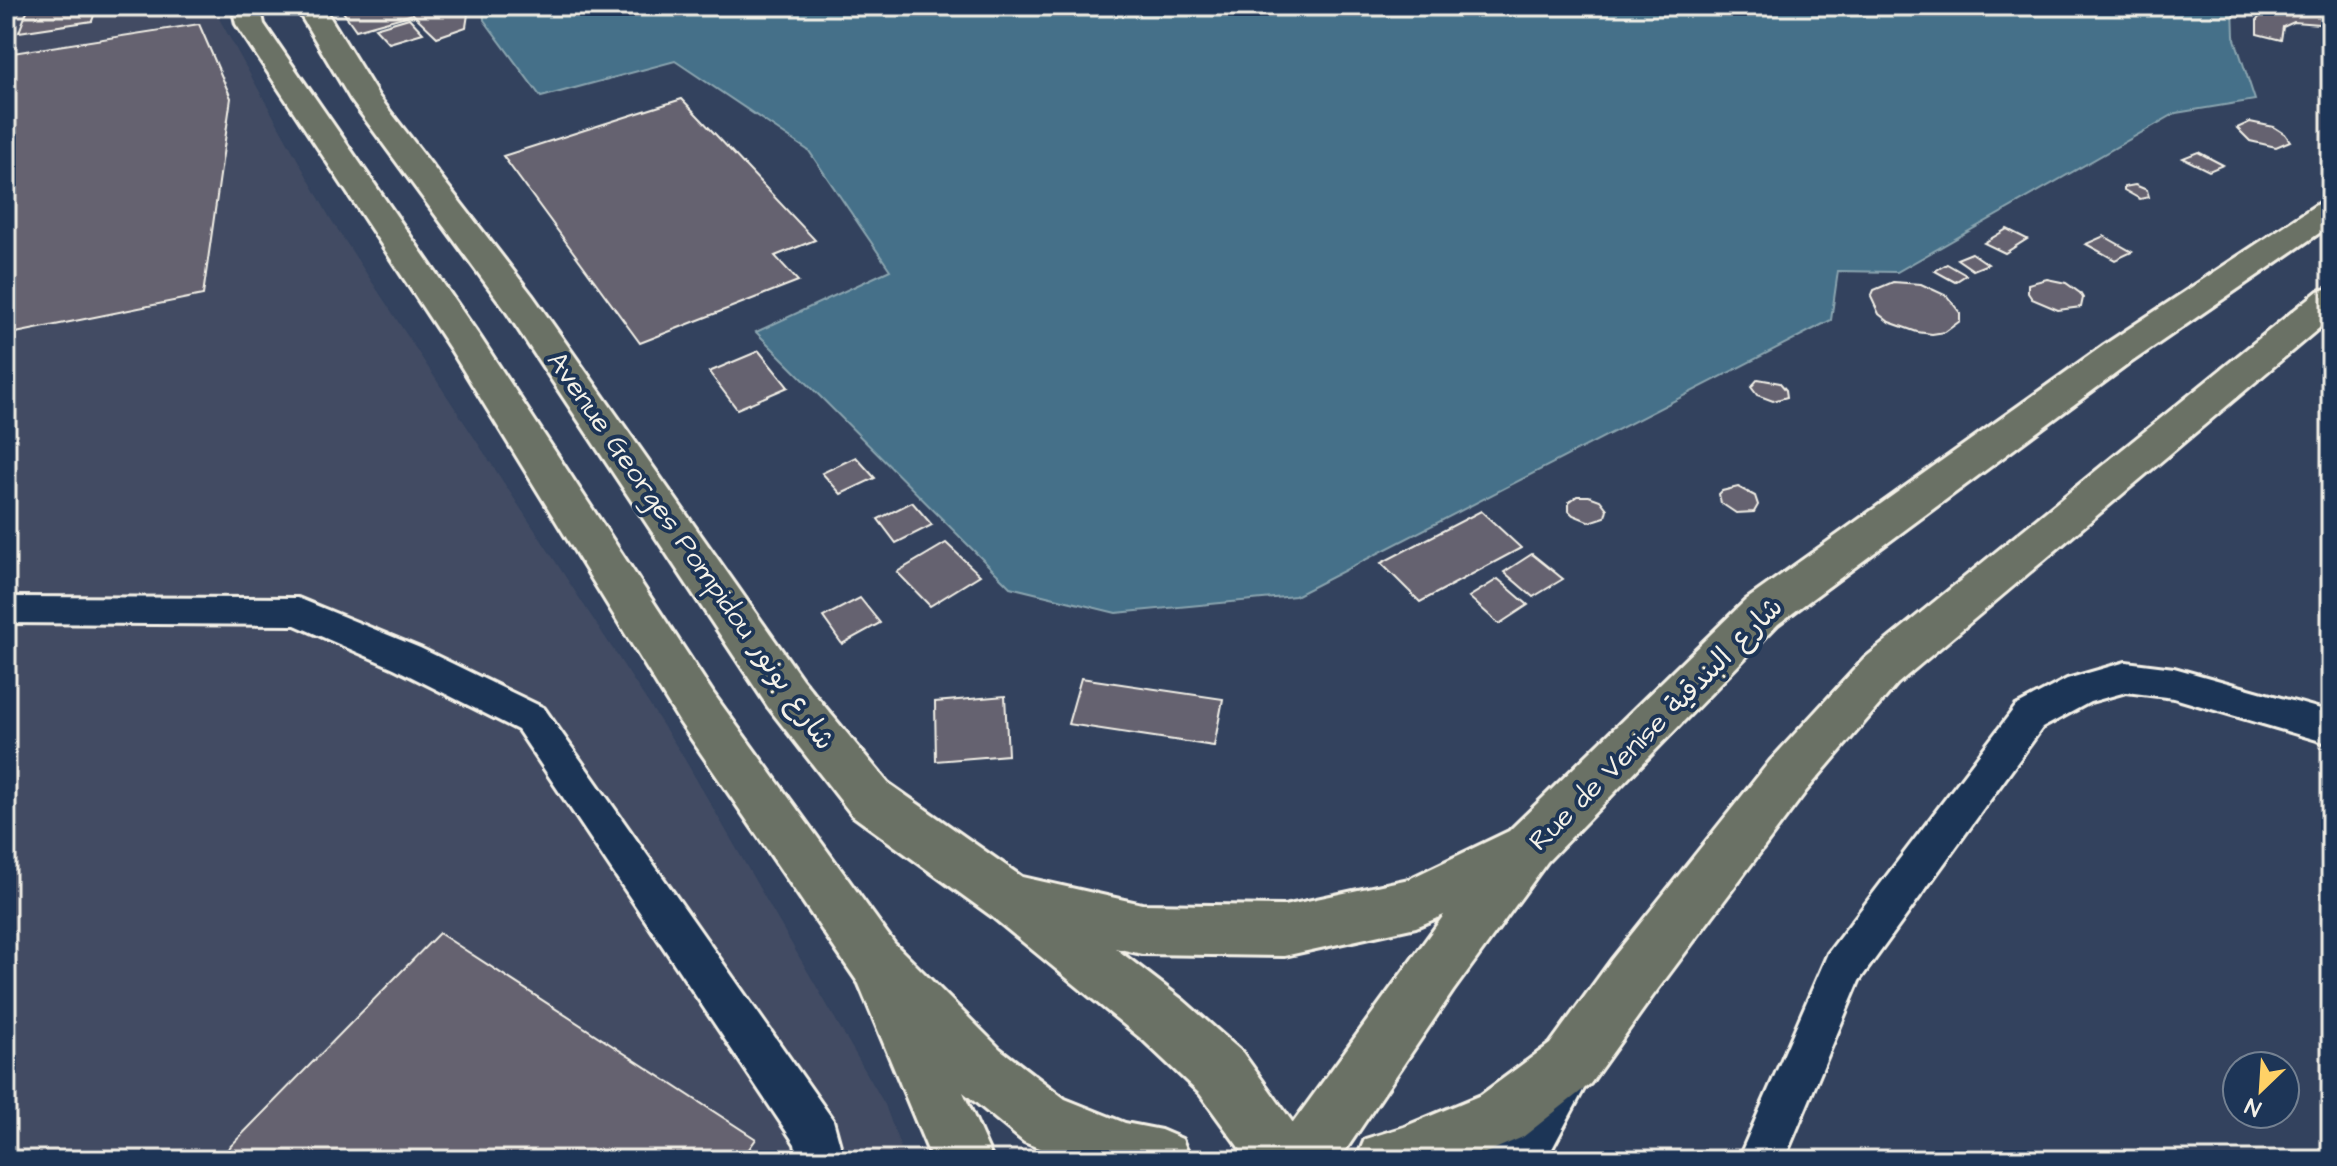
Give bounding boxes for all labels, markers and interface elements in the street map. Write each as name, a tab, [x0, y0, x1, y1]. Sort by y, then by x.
street label: Avenue Georges Pompidou شارع بونور	[537, 344, 844, 759]
street label: Rue de Venise شارع البندقية	[1520, 588, 1792, 860]
north arrow	[2221, 1050, 2301, 1130]
text: N	[2240, 1090, 2266, 1124]

